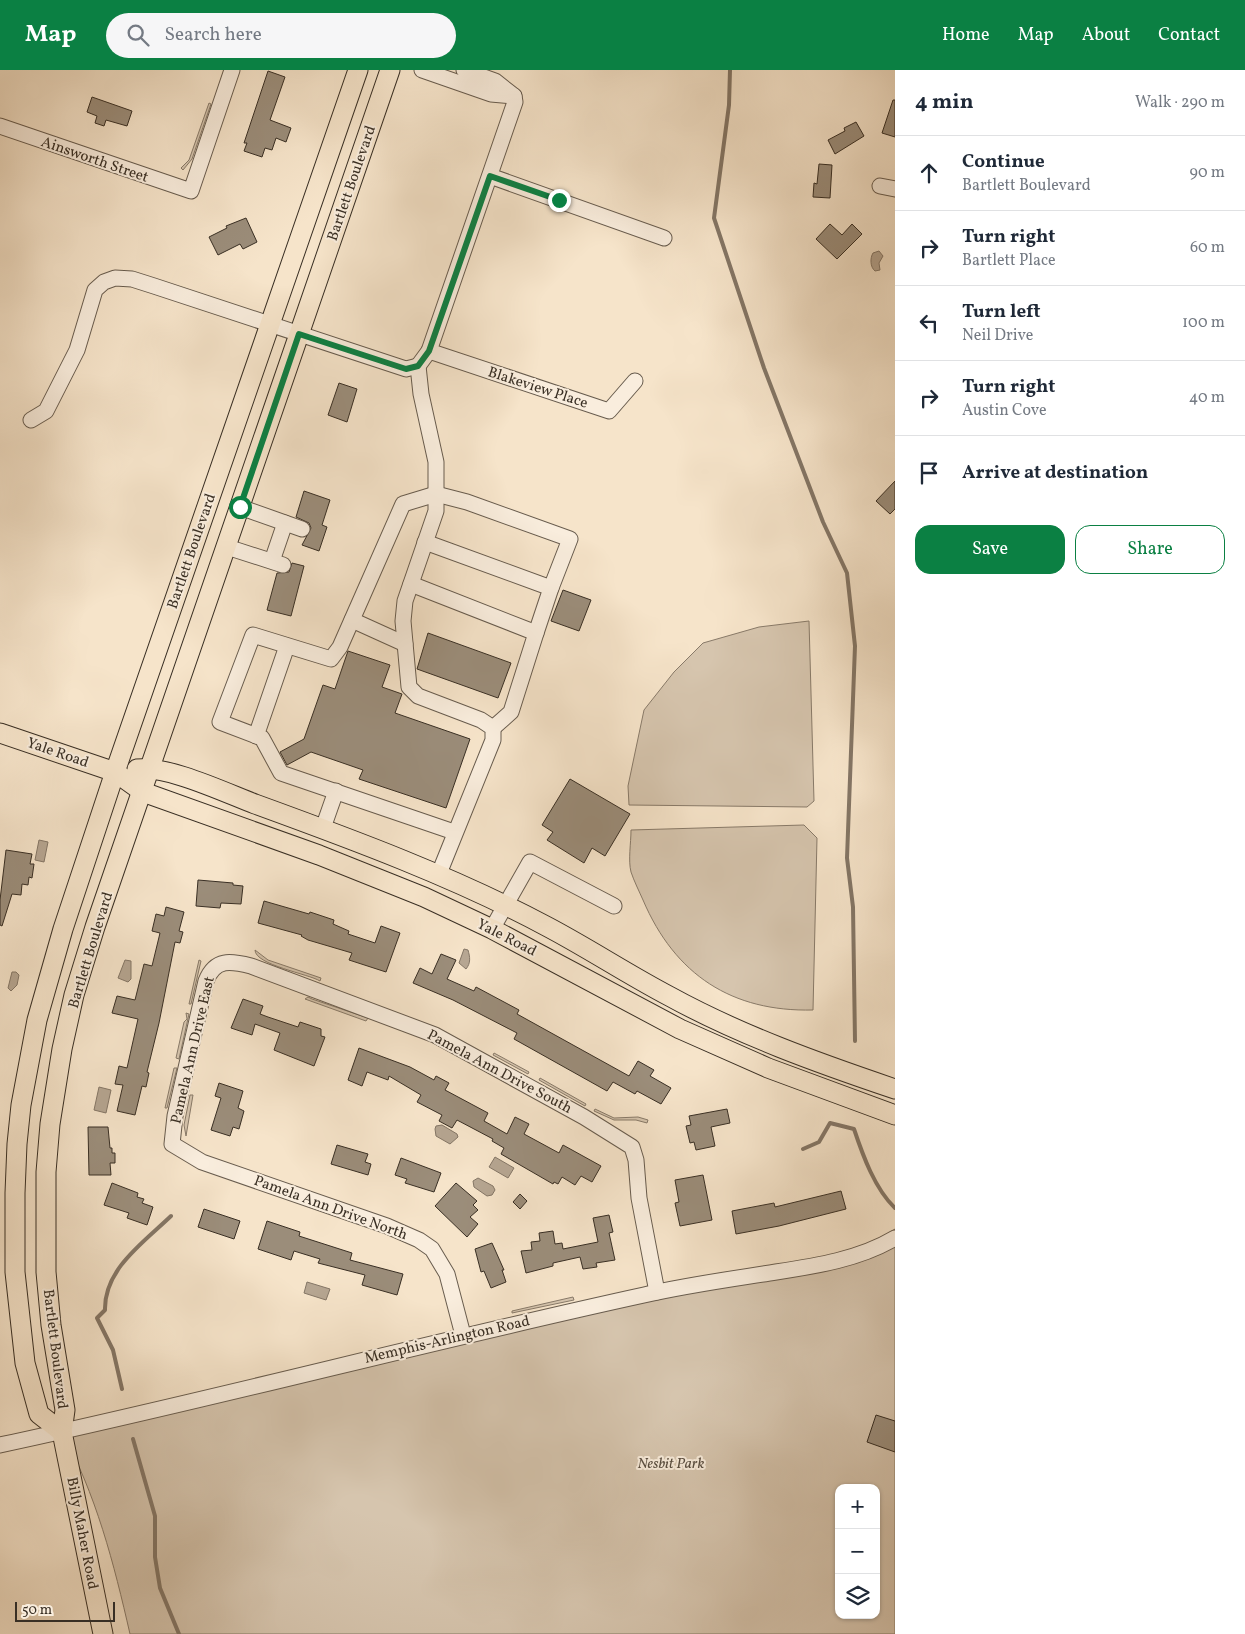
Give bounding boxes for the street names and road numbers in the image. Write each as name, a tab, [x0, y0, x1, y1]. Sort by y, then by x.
street label: Bartlett Boulevard	[323, 123, 382, 244]
street label: Ainsworth Street	[38, 132, 151, 189]
street label: Blakeview Place	[485, 362, 590, 415]
street label: Bartlett Boulevard	[163, 491, 222, 612]
street label: Yale Road	[24, 733, 91, 774]
street label: Bartlett Boulevard	[64, 890, 119, 1011]
street label: Yale Road	[473, 914, 540, 962]
street label: Pamela Ann Drive East	[166, 975, 221, 1126]
street label: Pamela Ann Drive South	[423, 1025, 576, 1120]
street label: Pamela Ann Drive North	[251, 1171, 410, 1246]
street label: Bartlett Boulevard	[37, 1288, 72, 1410]
street label: Memphis-Arlington Road	[363, 1311, 532, 1370]
street label: Billy Maher Road	[60, 1475, 103, 1591]

